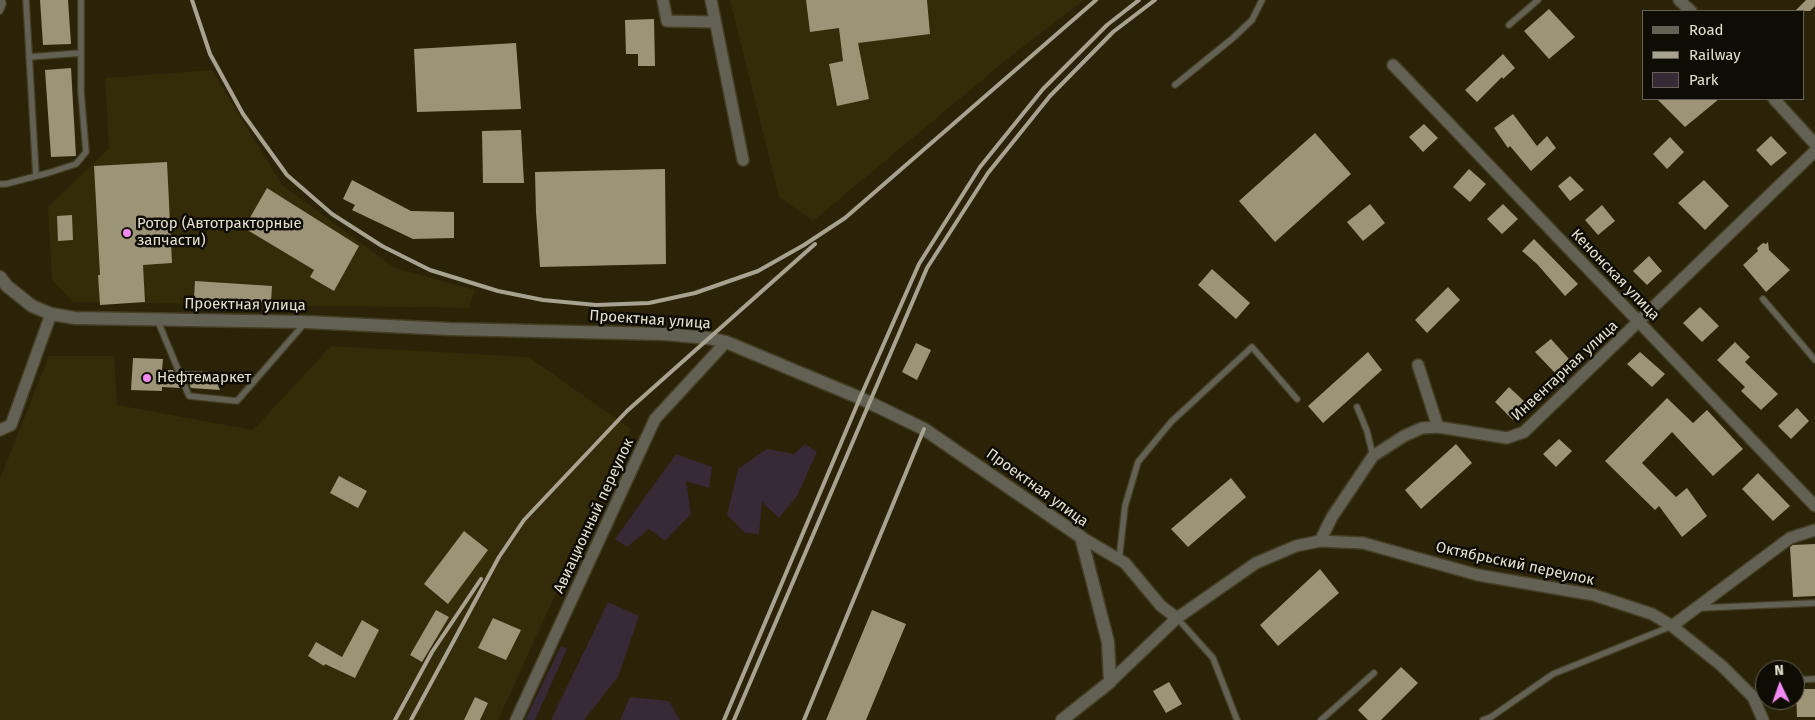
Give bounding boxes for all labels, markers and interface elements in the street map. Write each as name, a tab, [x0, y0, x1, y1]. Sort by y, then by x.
legend	[1642, 10, 1805, 100]
text: Road	[1689, 21, 1724, 39]
text: Railway	[1689, 46, 1741, 64]
text: Park	[1689, 71, 1719, 89]
place label: Ротор (Автотракторные запчасти)	[137, 215, 302, 250]
street label: Кенонская улица	[1567, 225, 1663, 325]
marker: Ротор (Автотракторные запчасти)	[121, 227, 133, 239]
street label: Проектная улица	[184, 295, 306, 315]
street label: Проектная улица	[589, 307, 711, 333]
street label: Инвентарная улица	[1508, 317, 1622, 425]
place label: Нефтемаркет	[157, 369, 251, 387]
marker: Нефтемаркет	[141, 372, 153, 384]
street label: Авиационный переулок	[550, 436, 638, 596]
street label: Проектная улица	[983, 445, 1091, 531]
street label: Октябрьский переулок	[1434, 538, 1596, 590]
north arrow	[1755, 660, 1805, 710]
text: N	[1774, 662, 1784, 679]

